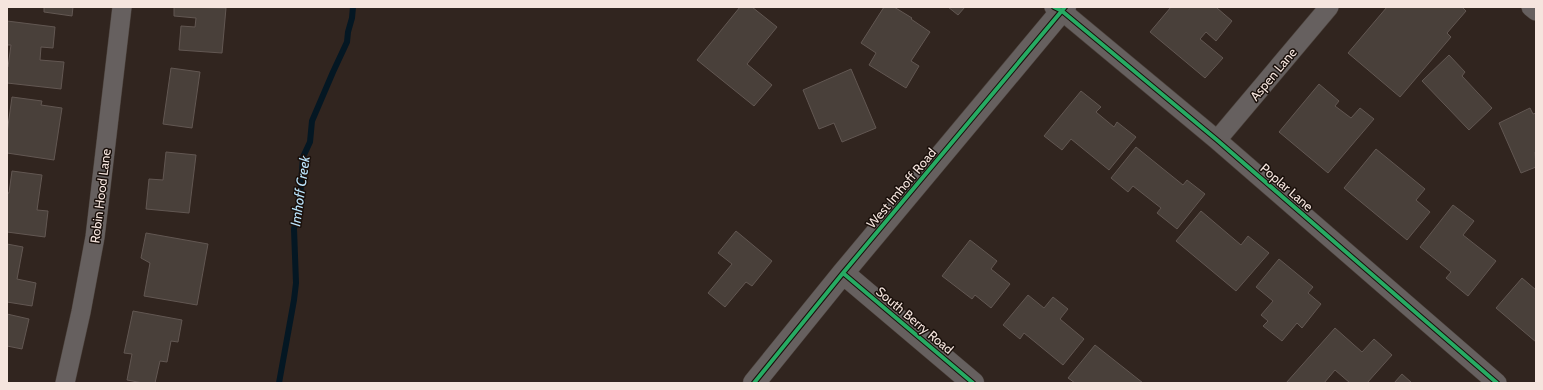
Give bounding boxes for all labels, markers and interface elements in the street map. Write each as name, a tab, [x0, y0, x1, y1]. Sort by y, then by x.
street label: Aspen Lane	[1246, 44, 1300, 104]
street label: West Imhoff Road	[863, 145, 939, 231]
street label: Robin Hood Lane	[86, 148, 114, 244]
water label: Imhoff Creek	[286, 154, 314, 227]
street label: Poplar Lane	[1257, 160, 1317, 214]
street label: South Berry Road	[873, 283, 957, 357]

